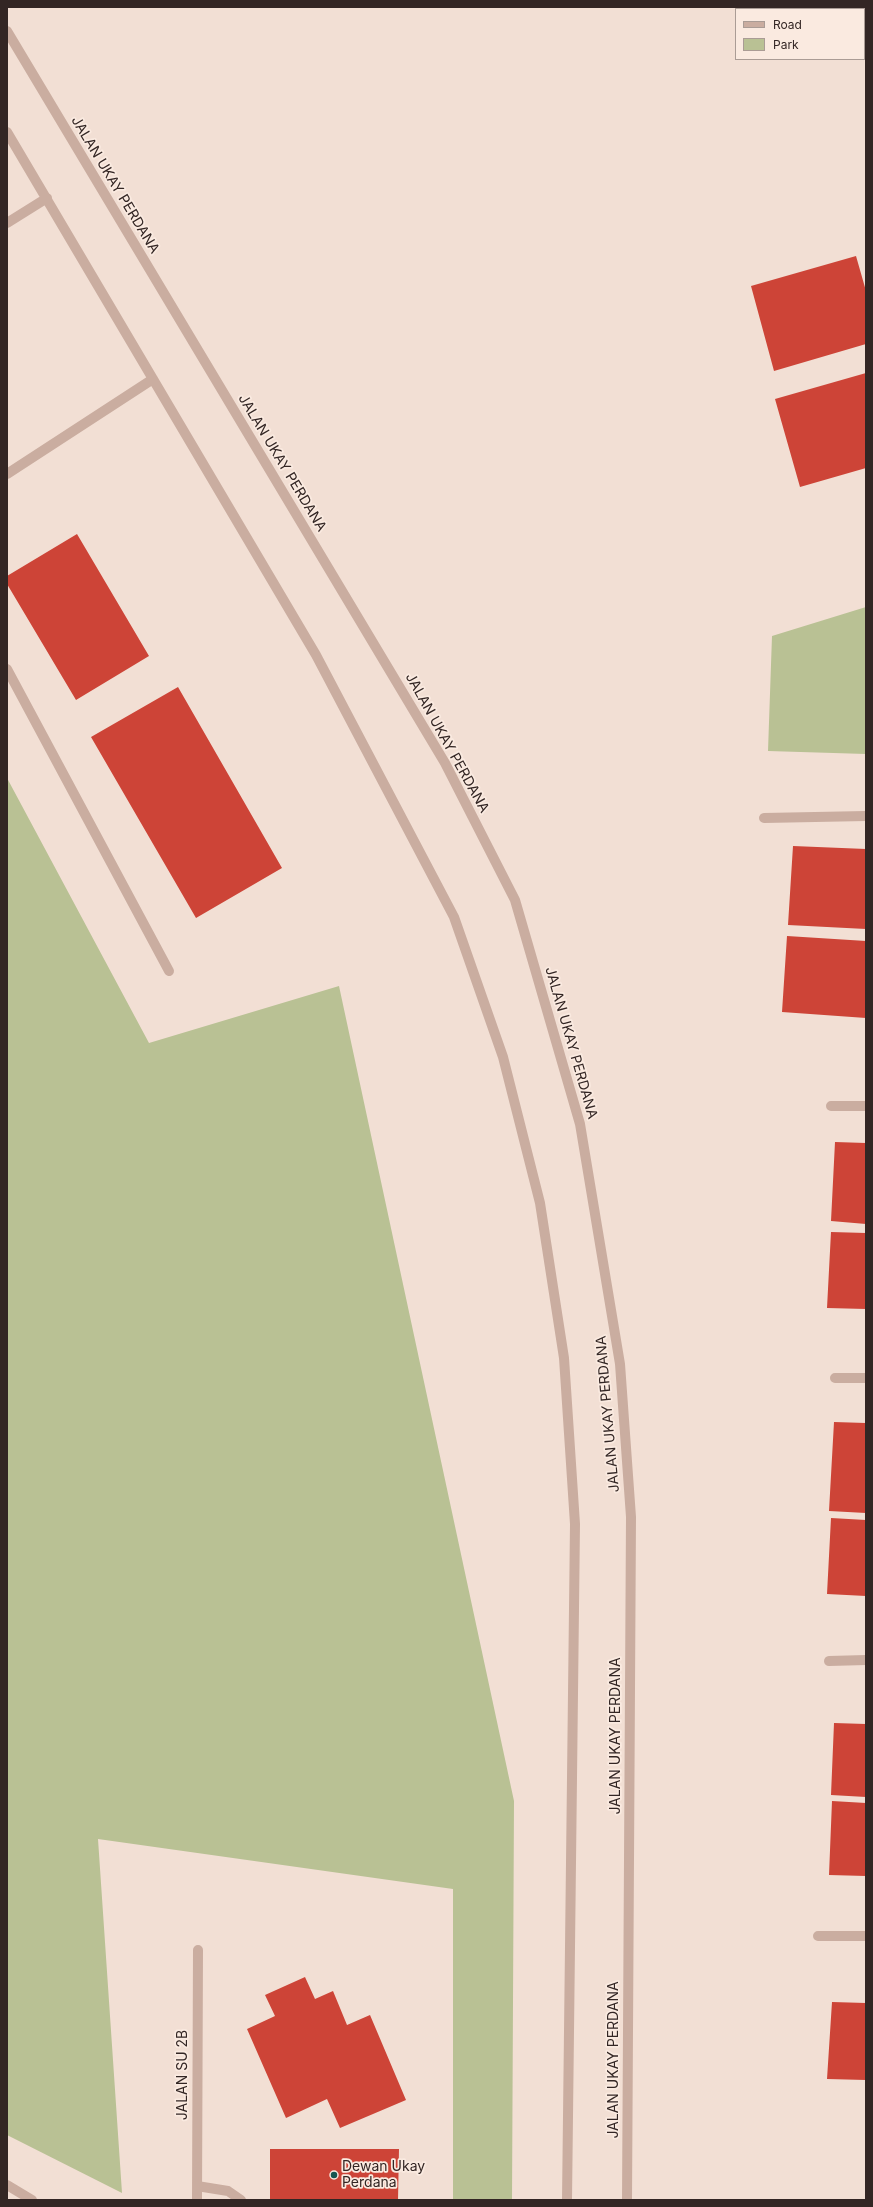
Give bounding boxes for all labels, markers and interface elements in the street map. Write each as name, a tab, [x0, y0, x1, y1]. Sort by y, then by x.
legend	[735, 8, 865, 60]
text: Road	[773, 17, 802, 32]
text: Park	[773, 37, 799, 52]
street label: JALAN UKAY PERDANA	[67, 113, 163, 257]
street label: JALAN UKAY PERDANA	[234, 391, 330, 535]
street label: JALAN UKAY PERDANA	[402, 670, 492, 816]
street label: JALAN UKAY PERDANA	[541, 965, 601, 1121]
street label: JALAN UKAY PERDANA	[593, 1335, 623, 1493]
street label: JALAN UKAY PERDANA	[608, 1657, 624, 1815]
street label: JALAN UKAY PERDANA	[606, 1981, 622, 2139]
street label: JALAN SU 2B	[175, 2030, 191, 2120]
place label: Dewan Ukay Perdana	[342, 2159, 425, 2192]
marker: Dewan Ukay Perdana	[329, 2170, 339, 2180]

